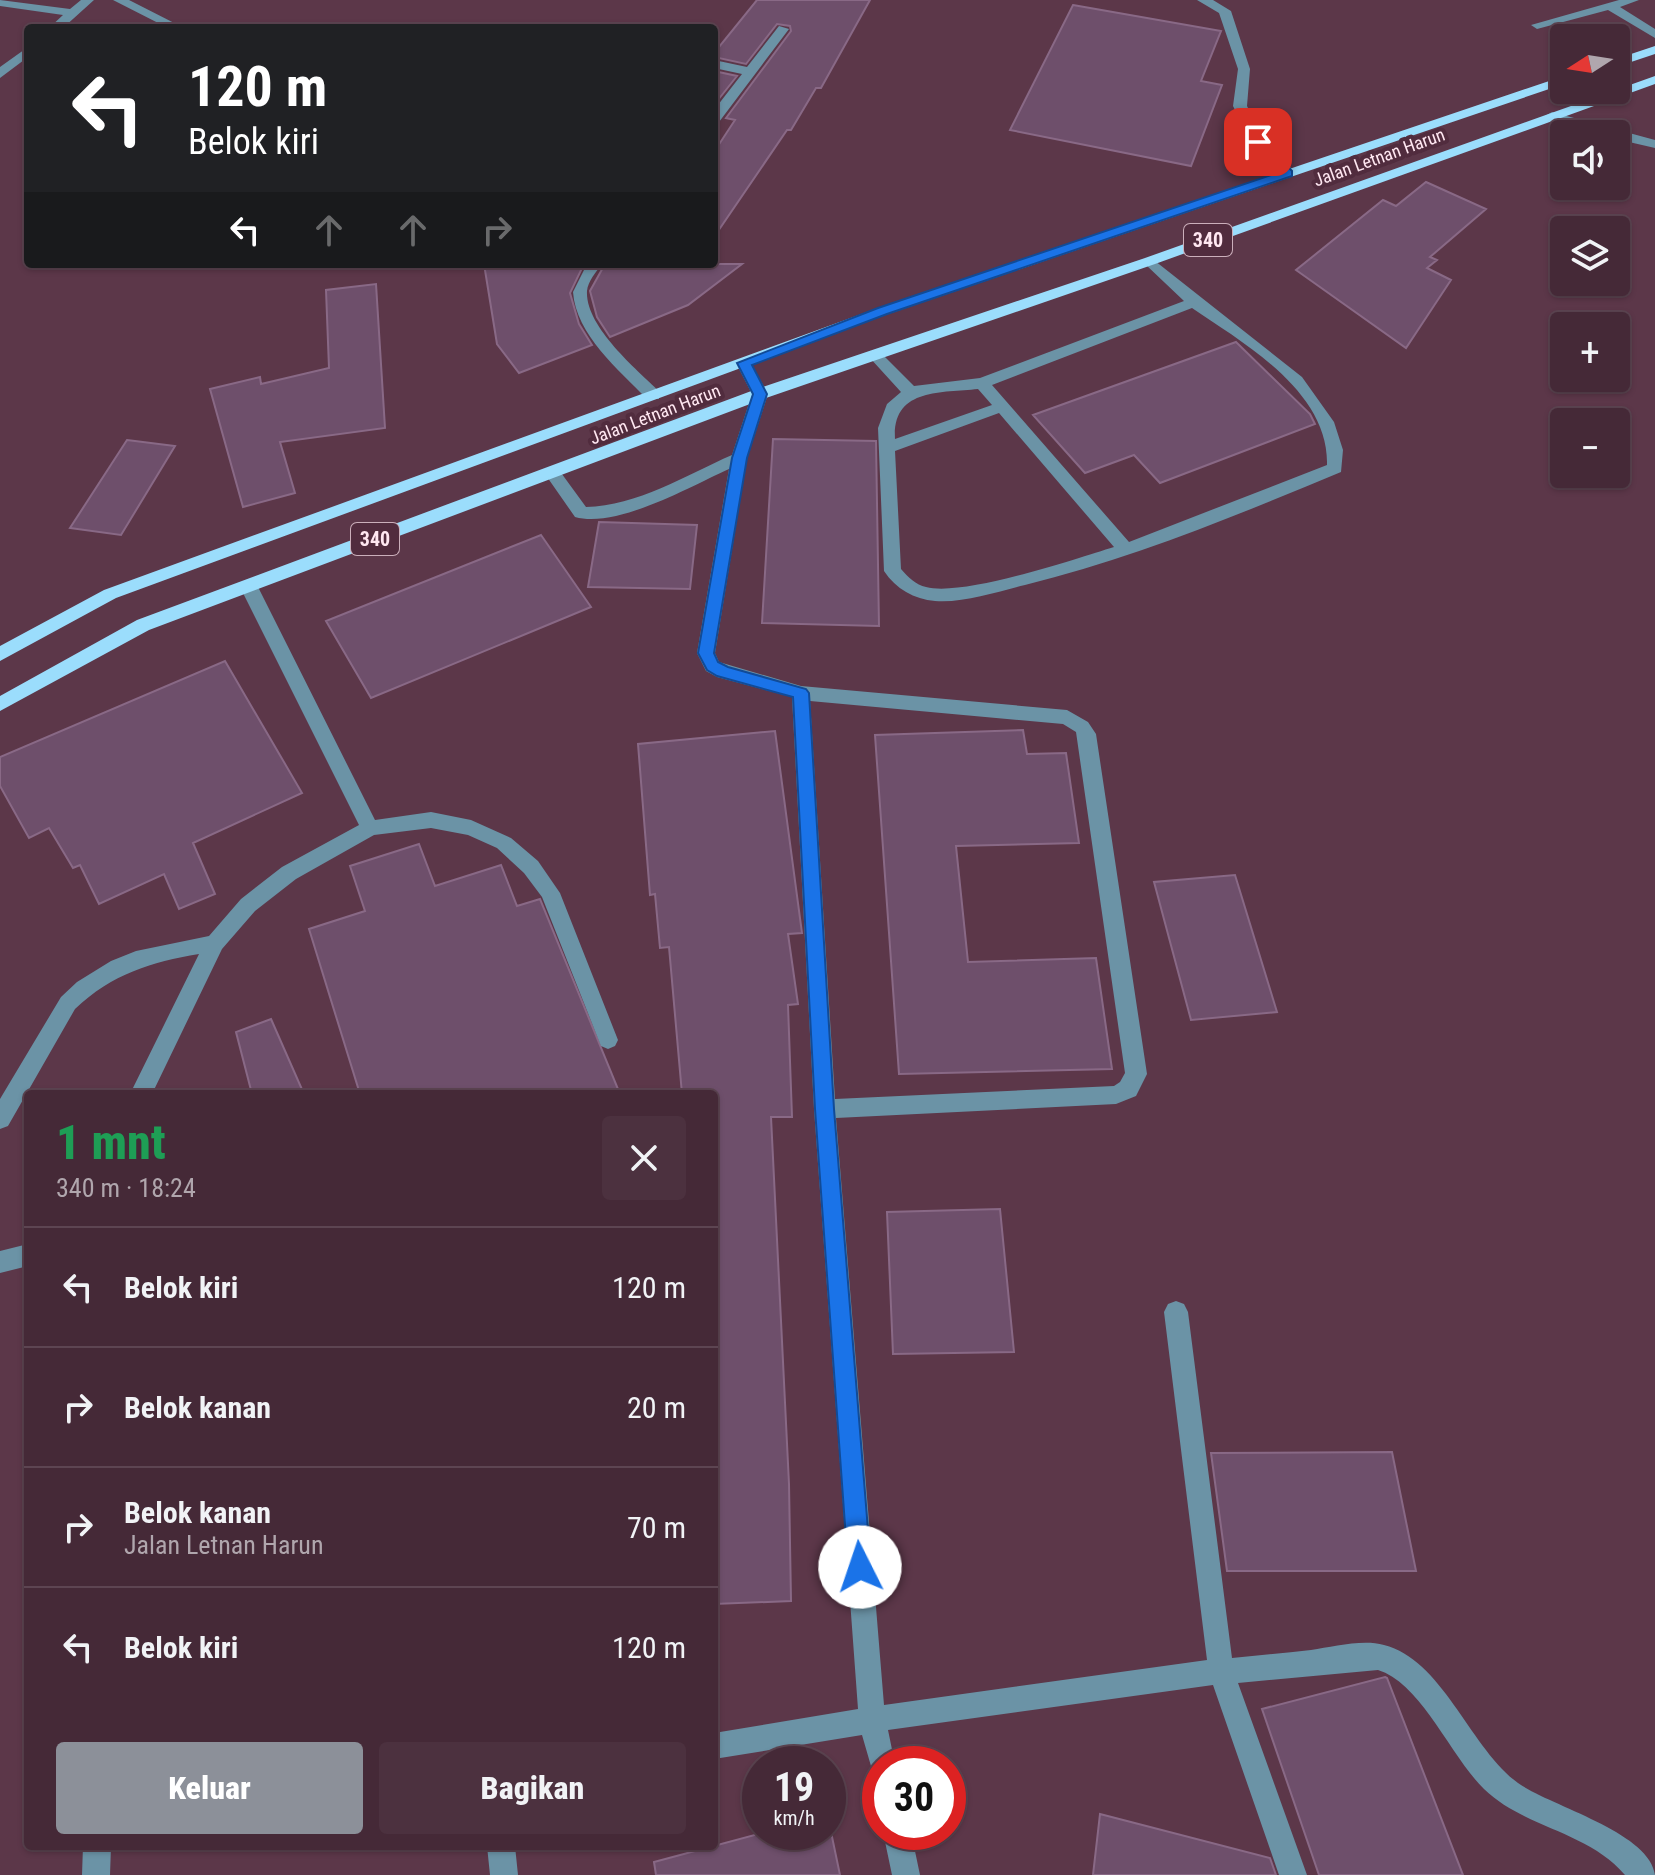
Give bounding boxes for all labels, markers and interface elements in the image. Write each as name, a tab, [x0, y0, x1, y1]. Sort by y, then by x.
north arrow	[1550, 24, 1630, 104]
map controls	[1550, 24, 1630, 488]
text: 120 m	[188, 54, 327, 120]
icon: left	[56, 56, 160, 160]
pin	[1224, 108, 1292, 176]
icon: arrive	[1236, 120, 1280, 164]
button: sound	[1550, 120, 1630, 200]
text: Belok kiri	[188, 121, 319, 163]
street label: Jalan Letnan Harun	[1311, 124, 1447, 190]
icon: left	[223, 208, 267, 252]
icon: ahead	[307, 208, 351, 252]
icon: ahead	[391, 208, 435, 252]
icon: right	[475, 208, 519, 252]
button: layers	[1550, 216, 1630, 296]
road number: 340	[1184, 224, 1232, 256]
button: +	[1550, 312, 1630, 392]
street label: Jalan Letnan Harun	[587, 379, 723, 449]
button: −	[1550, 408, 1630, 488]
road number: 340	[351, 523, 399, 555]
text: 1 mnt	[56, 1114, 166, 1171]
button: close	[602, 1116, 686, 1200]
text: 340 m · 18:24	[56, 1173, 196, 1203]
icon: left	[56, 1265, 100, 1309]
text: Belok kiri	[124, 1270, 238, 1305]
text: 120 m	[612, 1270, 686, 1305]
icon: right	[56, 1385, 100, 1429]
text: Belok kanan	[124, 1390, 271, 1425]
text: 20 m	[627, 1390, 686, 1425]
text: Belok kanan	[124, 1495, 271, 1530]
icon: right	[56, 1505, 100, 1549]
text: 70 m	[627, 1510, 686, 1545]
position arrow	[818, 1525, 902, 1609]
text: Jalan Letnan Harun	[124, 1530, 324, 1560]
icon: left	[56, 1625, 100, 1669]
text: Belok kiri	[124, 1630, 238, 1665]
text: 120 m	[612, 1630, 686, 1665]
button: Keluar	[56, 1742, 363, 1834]
button: Bagikan	[379, 1742, 686, 1834]
speed limit sign: 30	[862, 1746, 966, 1850]
text: 19	[774, 1764, 814, 1811]
text: km/h	[773, 1806, 815, 1830]

